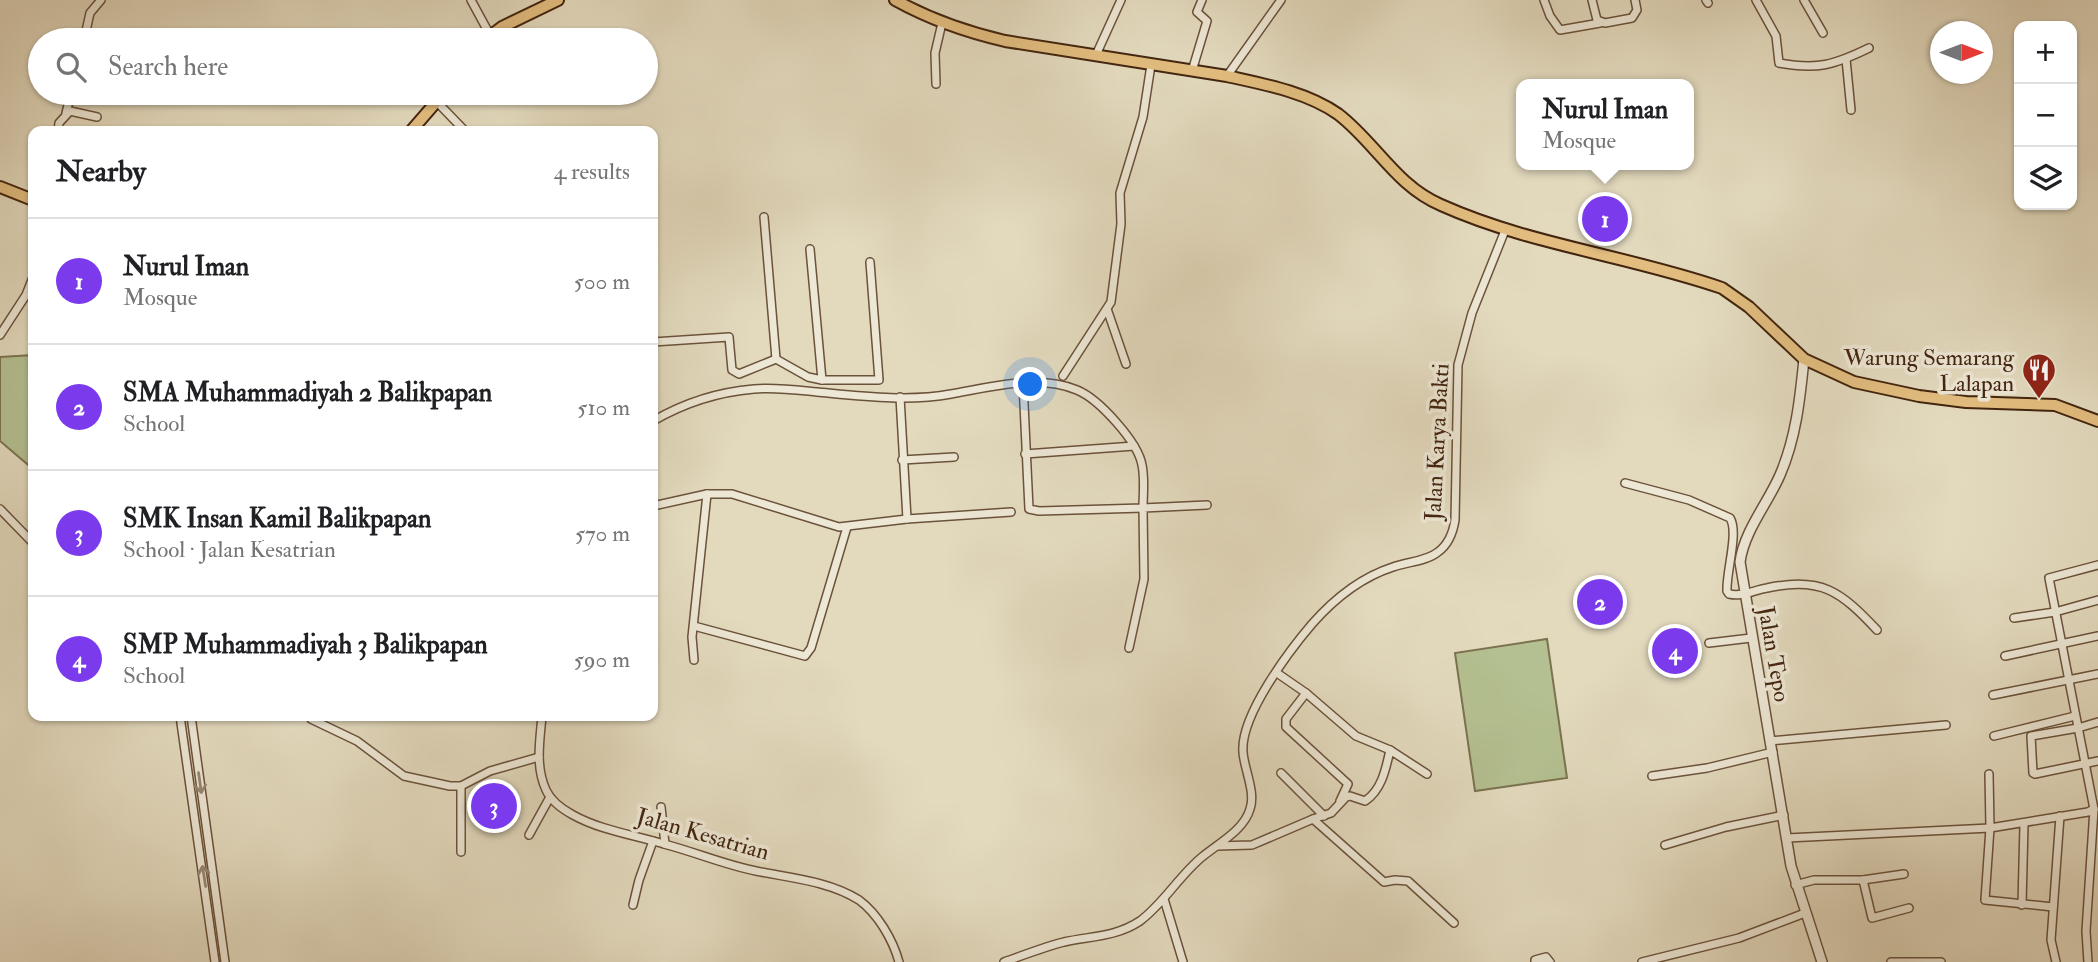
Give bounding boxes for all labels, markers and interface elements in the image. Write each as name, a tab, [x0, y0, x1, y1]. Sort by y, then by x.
north arrow	[1930, 21, 1993, 84]
map controls	[2014, 21, 2077, 210]
button: +	[2014, 21, 2077, 84]
search box	[28, 28, 658, 105]
icon: search	[52, 48, 90, 86]
text: Search here	[108, 51, 228, 83]
popup	[1516, 79, 1694, 170]
button: −	[2014, 84, 2077, 147]
text: Nurul Iman	[1542, 94, 1668, 126]
text: Mosque	[1542, 126, 1616, 155]
button: layers	[2014, 147, 2077, 210]
text: Nearby	[56, 153, 146, 190]
text: 4 results	[554, 157, 630, 186]
pin: 1	[1582, 193, 1628, 245]
text: Nurul Iman	[123, 251, 249, 283]
text: 1	[75, 267, 83, 296]
text: 500 m	[574, 267, 630, 296]
text: Mosque	[123, 283, 197, 312]
place label: Warung Semarang Lalapan	[1843, 343, 2015, 399]
restaurant icon: Warung Semarang Lalapan	[2020, 351, 2058, 400]
street label: Jalan Karya Bakti	[1418, 363, 1456, 522]
your location	[1013, 367, 1047, 401]
text: SMA Muhammadiyah 2 Balikpapan	[123, 377, 492, 409]
text: 2	[73, 393, 85, 422]
text: 510 m	[577, 393, 630, 422]
text: School	[123, 409, 185, 438]
text: SMK Insan Kamil Balikpapan	[123, 503, 431, 535]
text: 3	[75, 519, 83, 548]
text: 570 m	[575, 519, 630, 548]
text: School · Jalan Kesatrian	[123, 535, 336, 564]
pin: 2	[1577, 576, 1623, 628]
street label: Jalan Tepo	[1750, 603, 1797, 704]
pin: 4	[1652, 625, 1698, 677]
text: SMP Muhammadiyah 3 Balikpapan	[123, 629, 488, 661]
text: 4	[73, 645, 85, 674]
text: 590 m	[574, 645, 630, 674]
text: School	[123, 661, 185, 690]
one-way arrow	[193, 772, 206, 794]
pin: 3	[471, 780, 517, 832]
street label: Jalan Kesatrian	[632, 801, 773, 867]
one-way arrow	[197, 865, 210, 888]

